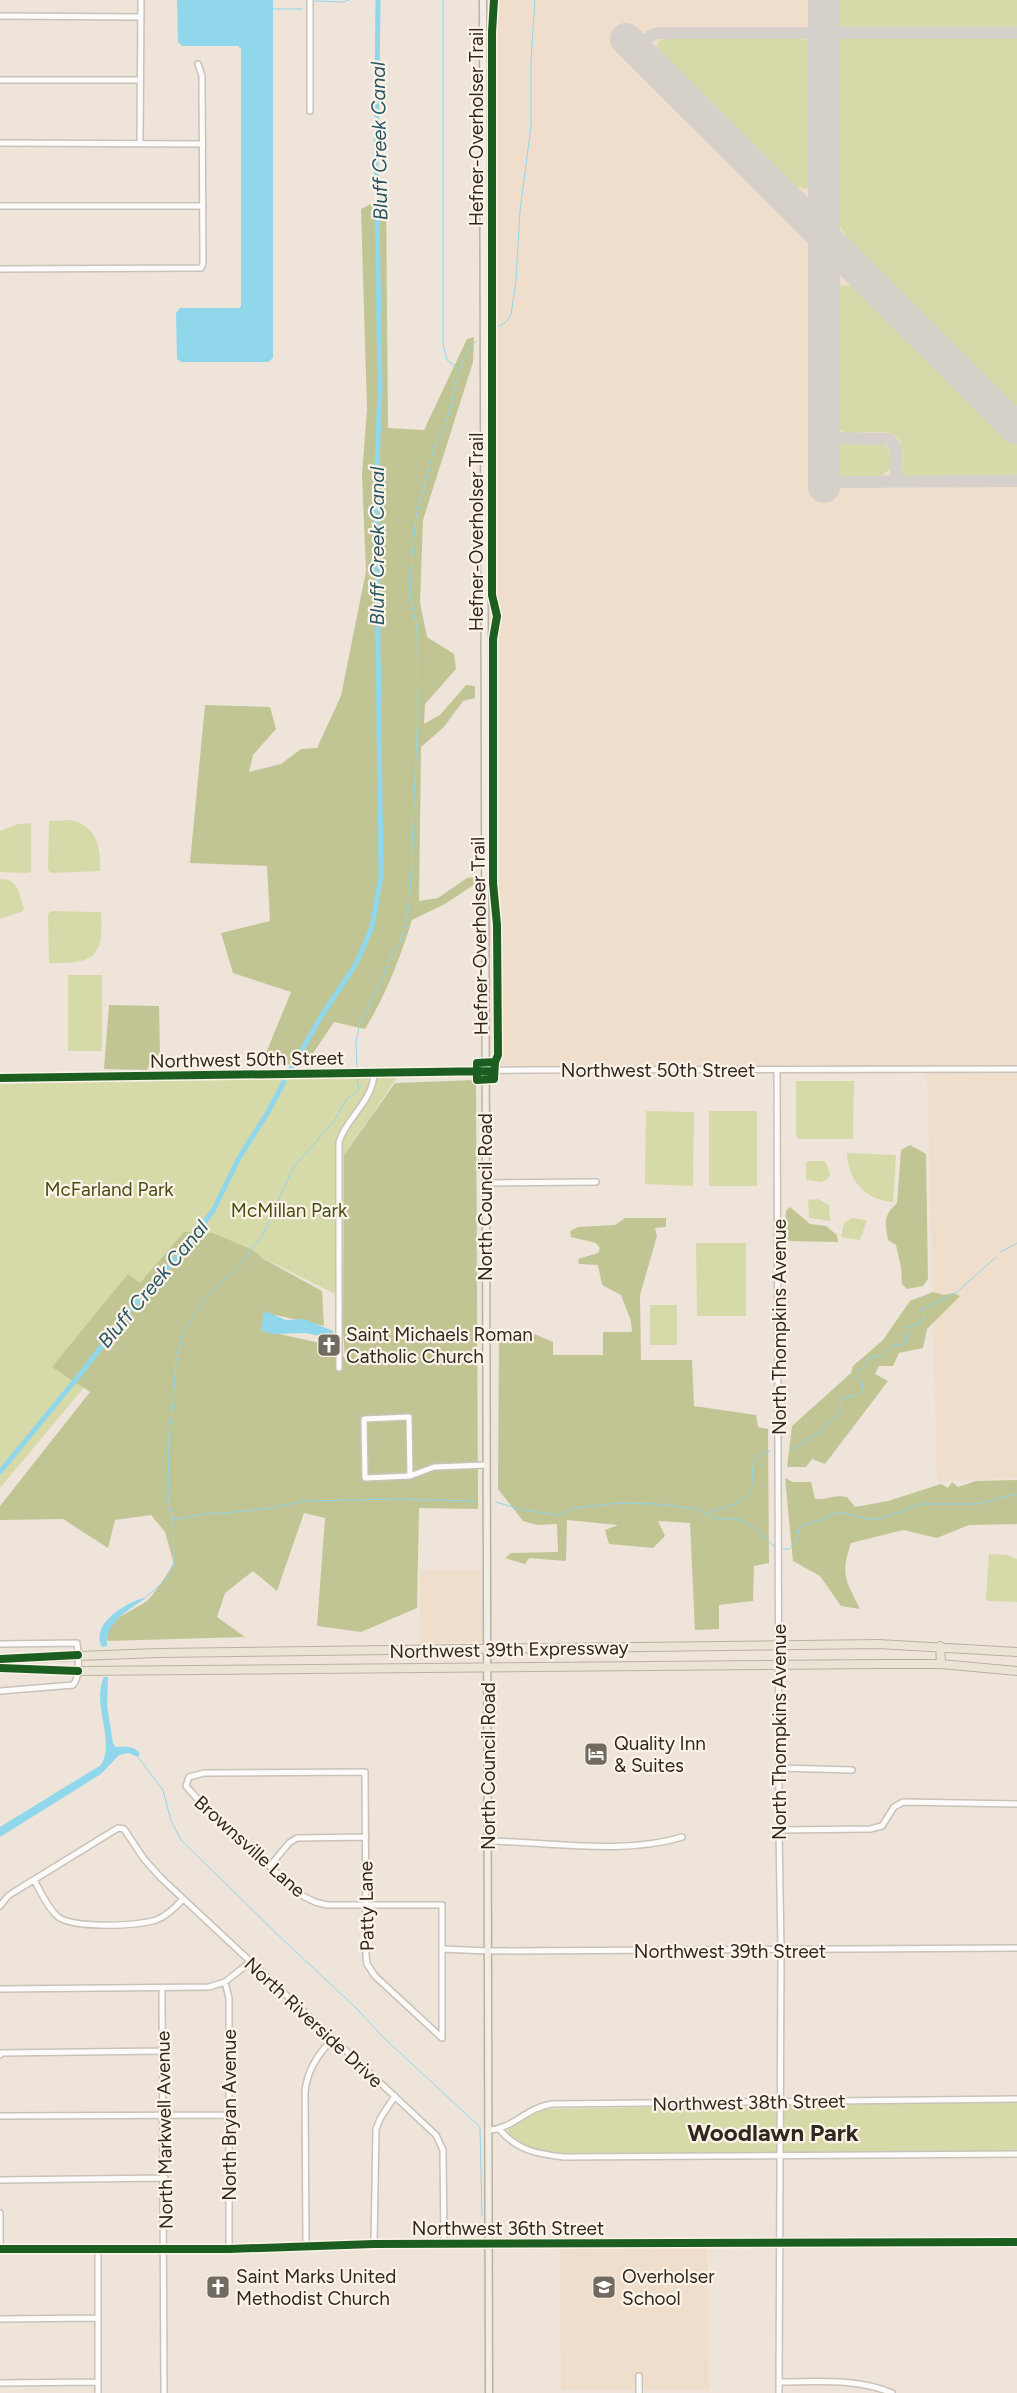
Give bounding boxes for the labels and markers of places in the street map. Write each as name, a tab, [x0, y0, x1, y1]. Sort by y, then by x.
place label: Saint Michaels Roman Catholic Church	[346, 1323, 533, 1368]
church icon: Saint Michaels Roman Catholic Church	[316, 1332, 342, 1358]
place label: Quality Inn & Suites	[614, 1732, 706, 1777]
hotel icon: Quality Inn & Suites	[583, 1741, 609, 1767]
place label: Saint Marks United Methodist Church	[236, 2265, 396, 2310]
place label: Overholser School	[622, 2265, 715, 2310]
church icon: Saint Marks United Methodist Church	[205, 2274, 231, 2300]
school or university icon: Overholser School	[591, 2274, 617, 2300]

